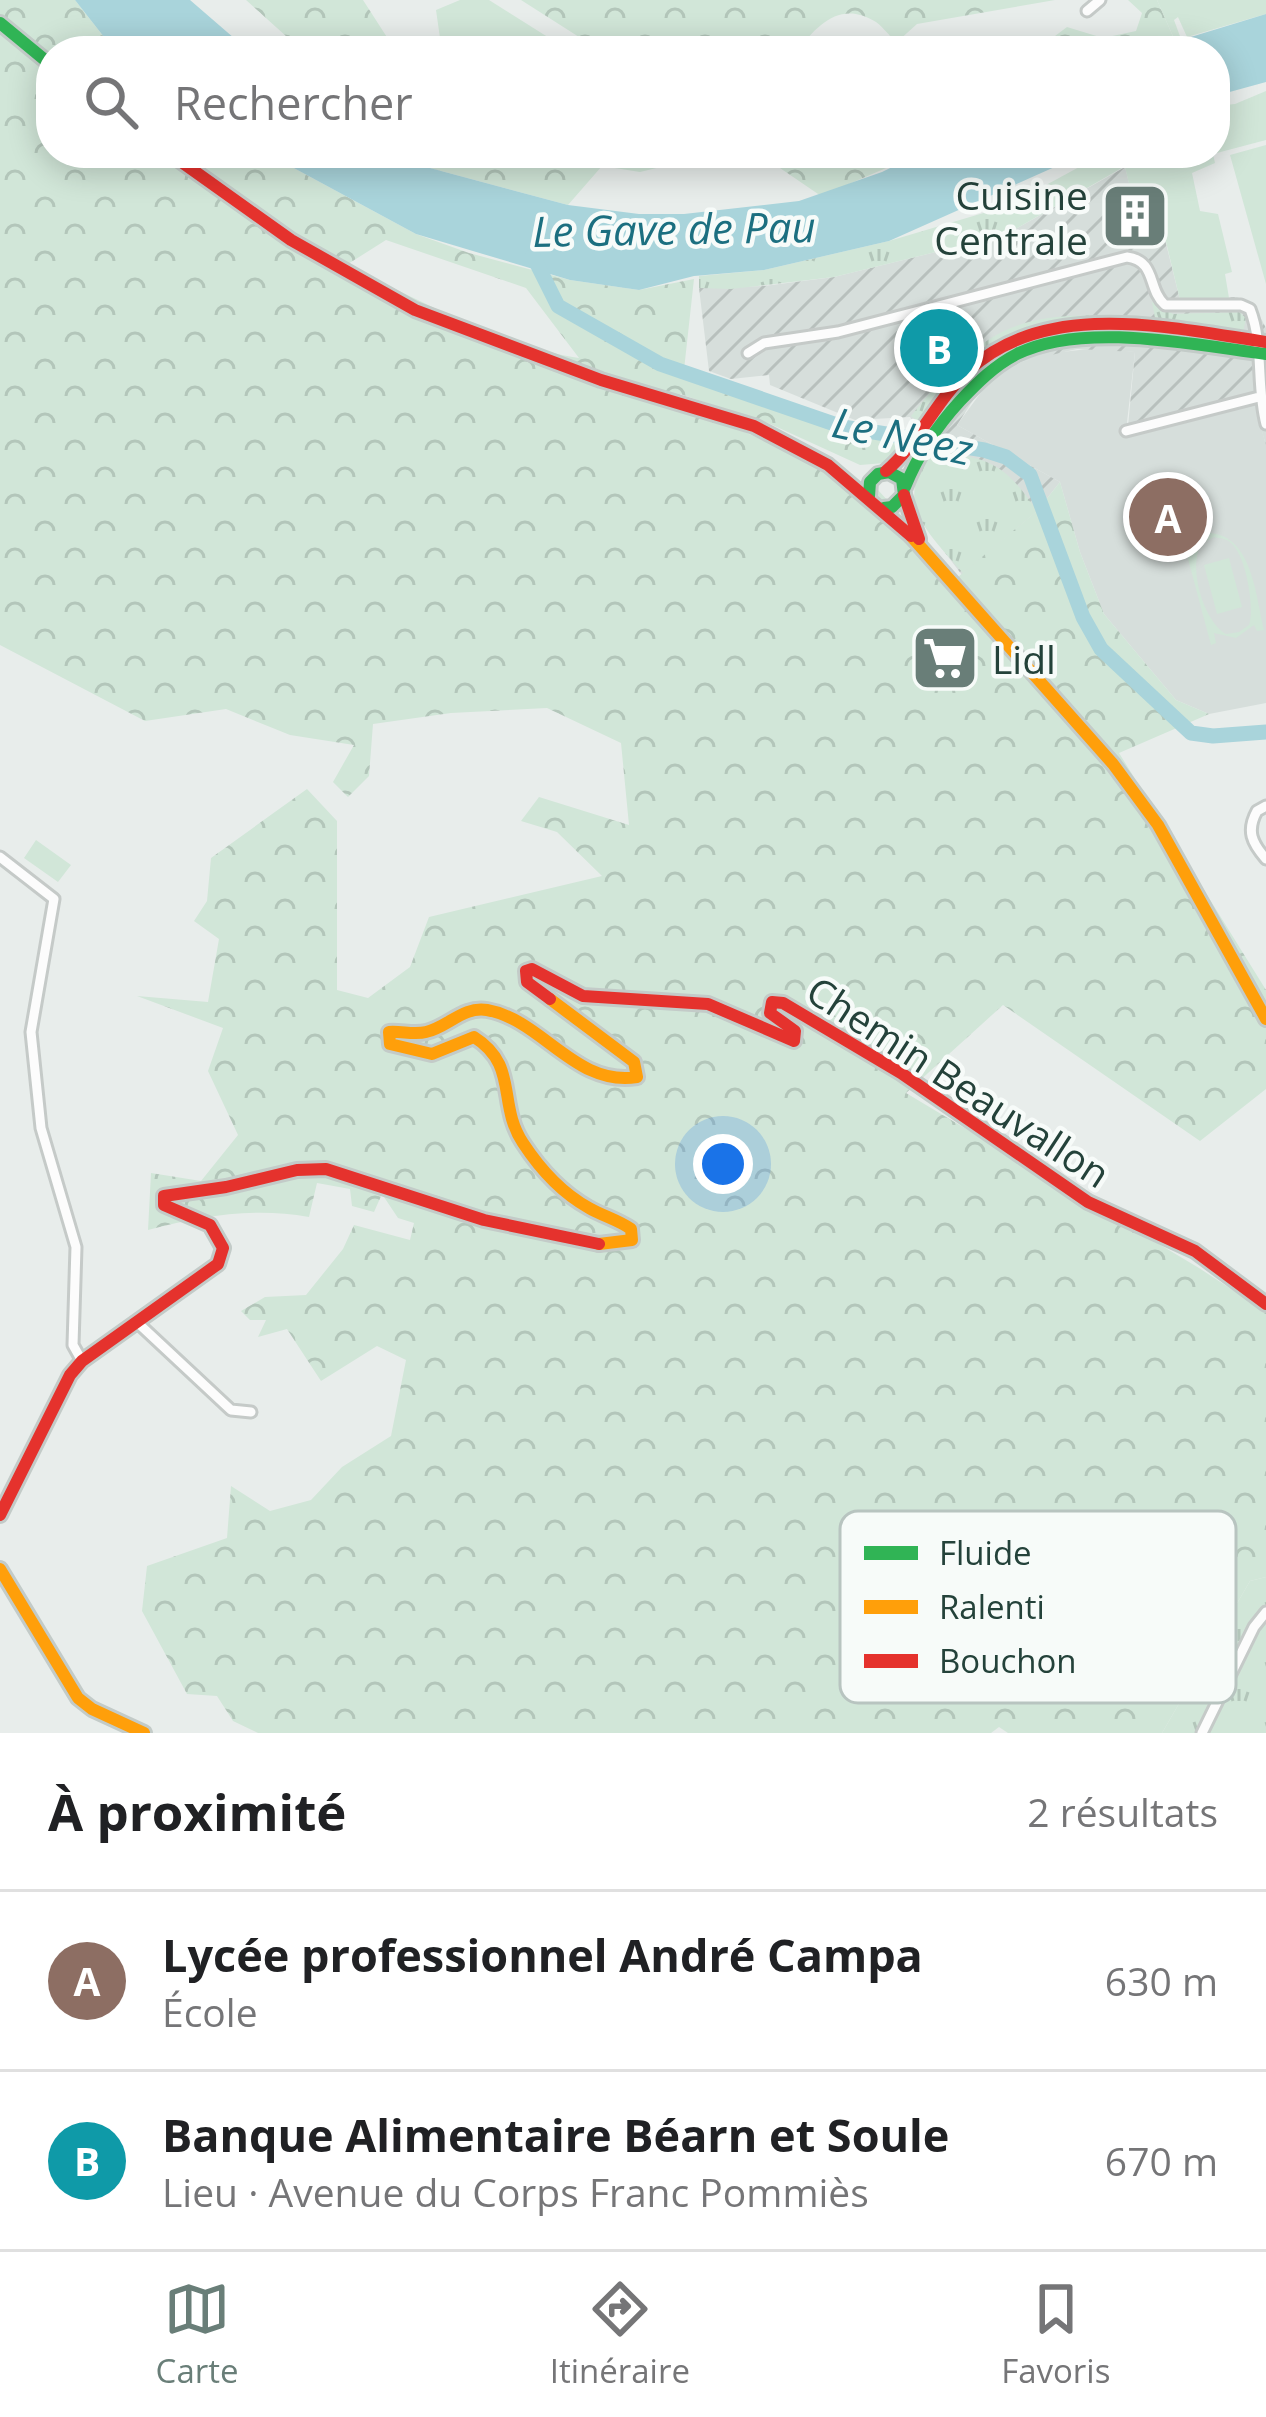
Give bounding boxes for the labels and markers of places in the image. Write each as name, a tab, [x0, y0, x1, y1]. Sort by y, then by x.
place label: Cuisine Centrale	[934, 168, 1088, 266]
building icon: Cuisine Centrale	[1100, 181, 1170, 251]
pin: B	[900, 303, 978, 393]
pin: A	[1129, 472, 1207, 562]
supermarket icon: Lidl	[910, 623, 980, 693]
place label: Lidl	[992, 632, 1056, 685]

